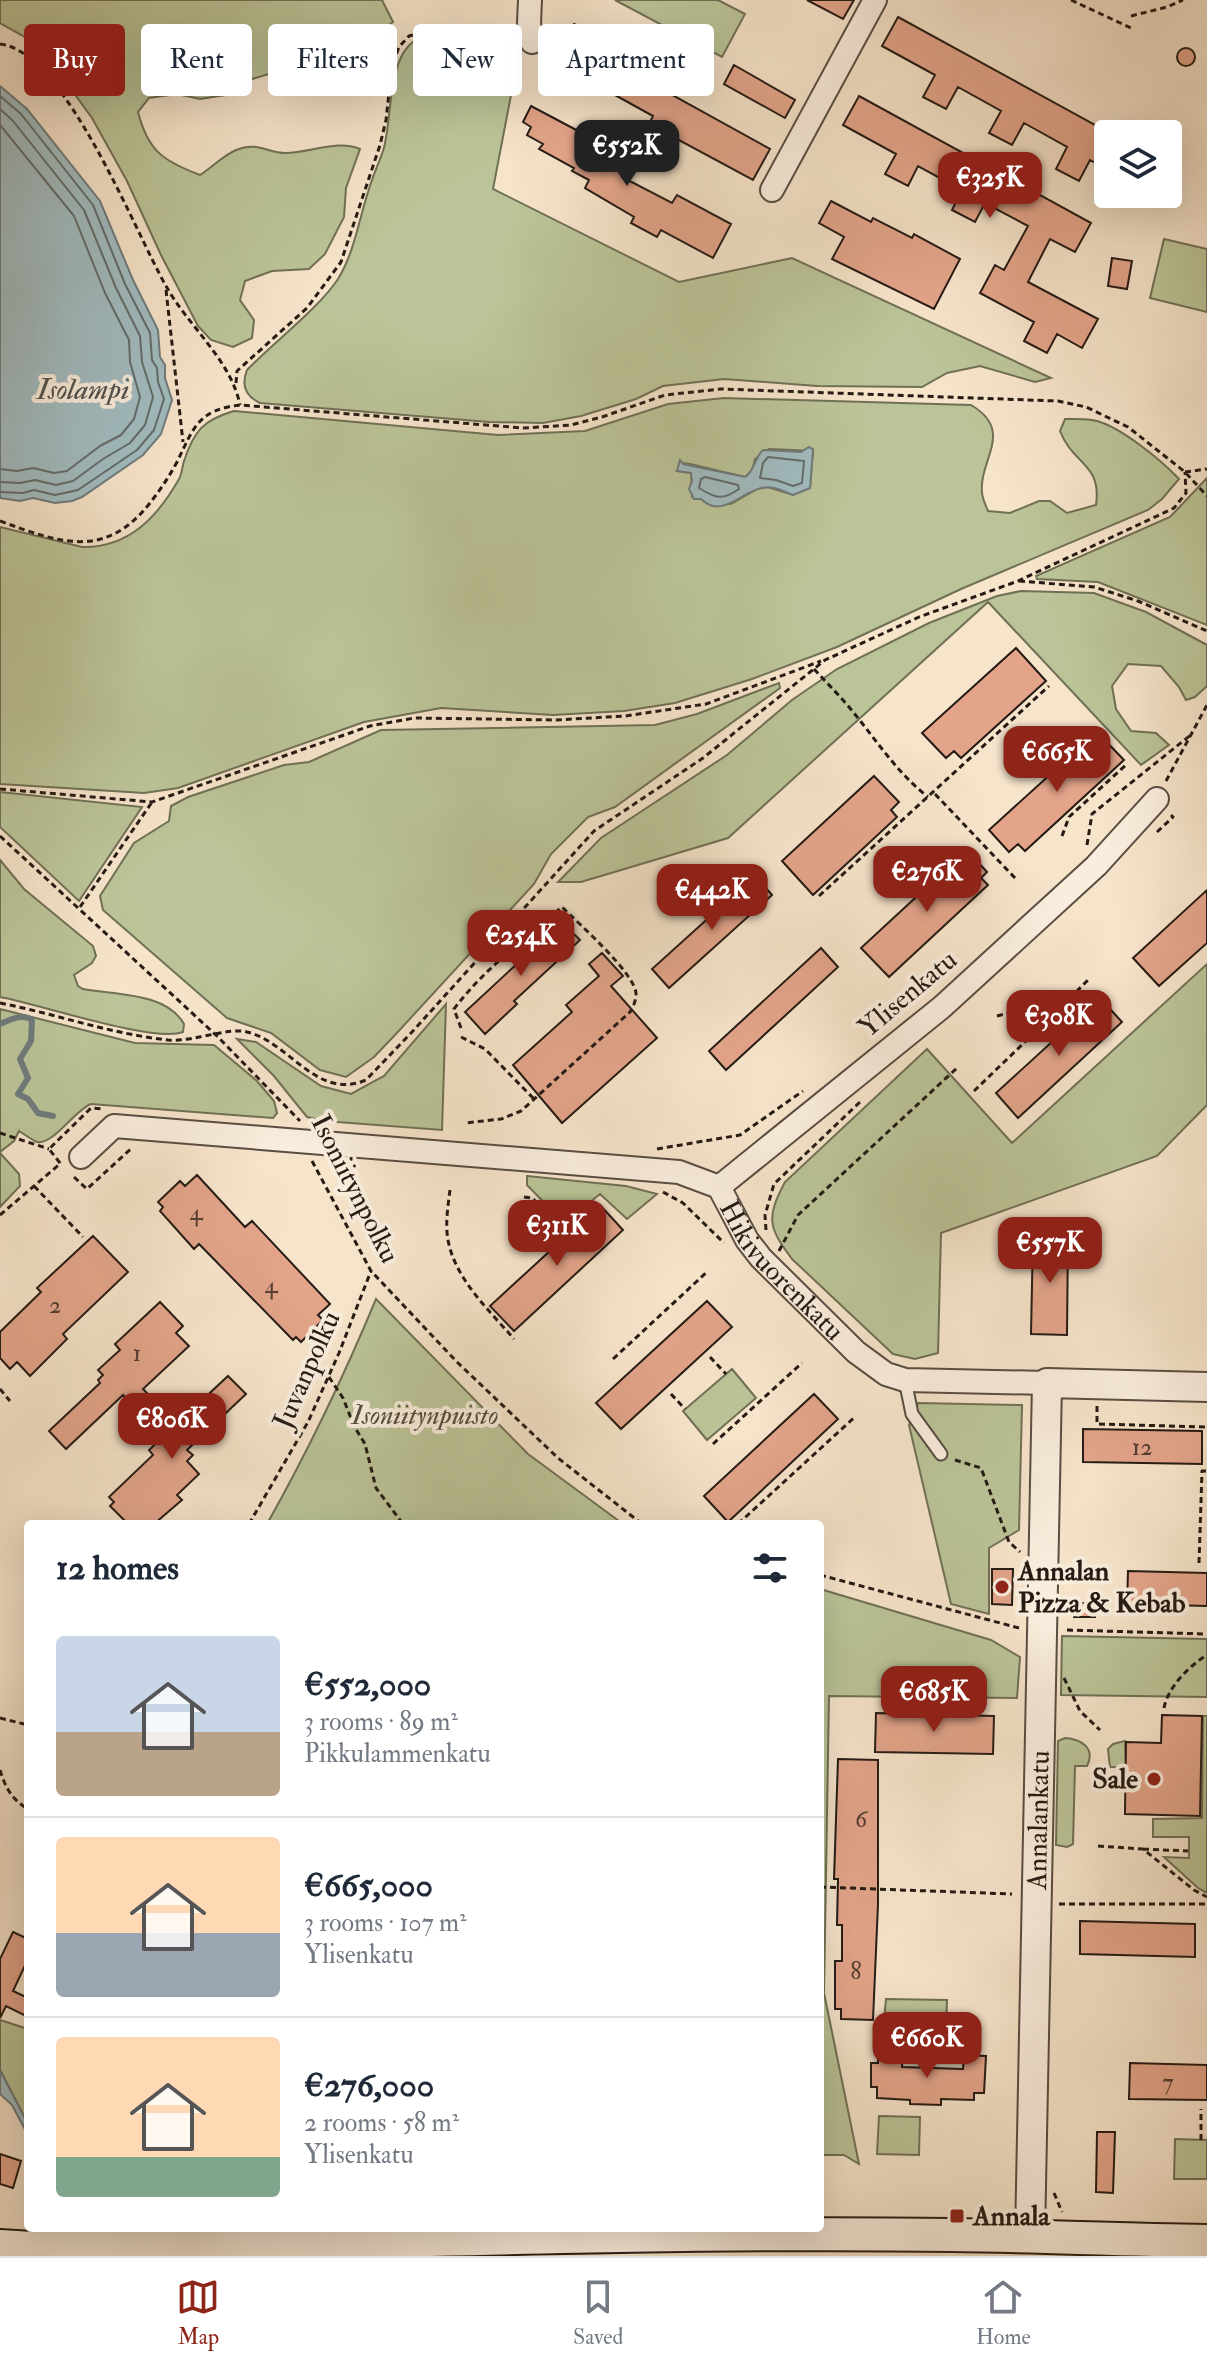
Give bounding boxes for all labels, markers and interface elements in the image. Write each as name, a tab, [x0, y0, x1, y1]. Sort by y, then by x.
chip: Buy	[24, 24, 125, 96]
chip: Rent	[141, 24, 252, 96]
chip: Filters	[268, 24, 397, 96]
chip: New	[413, 24, 522, 96]
chip: Apartment	[538, 24, 714, 96]
pin: €552K	[571, 120, 683, 188]
map controls	[1094, 120, 1182, 208]
button: layers	[1094, 120, 1182, 208]
text: €552K	[592, 130, 662, 162]
pin: €325K	[934, 152, 1046, 220]
text: €325K	[956, 162, 1024, 194]
water label: Isolampi	[35, 371, 129, 408]
pin: €665K	[1001, 726, 1113, 794]
text: €665K	[1021, 736, 1093, 768]
pin: €276K	[871, 846, 983, 914]
text: €276K	[891, 856, 963, 888]
pin: €442K	[656, 864, 768, 932]
text: €442K	[675, 874, 749, 906]
pin: €254K	[465, 910, 577, 978]
text: €254K	[485, 920, 557, 952]
street label: Ylisenkatu	[852, 943, 964, 1045]
pin: €308K	[1003, 990, 1115, 1058]
text: €308K	[1025, 1000, 1093, 1032]
street label: Isoniitynpolku	[303, 1109, 407, 1269]
street label: Hikivuorenkatu	[712, 1194, 852, 1348]
house number: 4	[190, 1197, 204, 1228]
pin: €311K	[501, 1200, 613, 1268]
text: €311K	[526, 1210, 588, 1242]
pin: €557K	[994, 1217, 1106, 1285]
text: €557K	[1016, 1227, 1084, 1259]
house number: 4	[265, 1270, 279, 1301]
house number: 2	[49, 1290, 61, 1321]
street label: Juvanpolku	[265, 1306, 348, 1435]
house number: 1	[133, 1338, 141, 1369]
pin: €806K	[116, 1393, 228, 1461]
park label: Isoniitynpuisto	[350, 1398, 498, 1433]
text: €806K	[136, 1403, 208, 1435]
house number: 12	[1132, 1432, 1152, 1463]
icon: filters	[748, 1546, 792, 1590]
text: 12 homes	[56, 1547, 179, 1590]
place label: Annalan Pizza & Kebab	[1017, 1554, 1186, 1621]
marker: Annalan Pizza & Kebab	[993, 1578, 1011, 1596]
text: €552,000	[304, 1663, 431, 1706]
pin: €685K	[878, 1666, 990, 1734]
icon: home	[120, 1668, 216, 1764]
text: €685K	[899, 1676, 969, 1708]
text: 3 rooms · 89 m²	[304, 1706, 458, 1738]
text: Pikkulammenkatu	[304, 1738, 491, 1770]
street label: Annalankatu	[1019, 1750, 1057, 1891]
place label: Sale	[1092, 1762, 1138, 1797]
marker: Sale	[1145, 1770, 1163, 1788]
house number: 6	[855, 1804, 869, 1835]
text: €665,000	[304, 1864, 433, 1907]
icon: home	[120, 1869, 216, 1965]
text: 3 rooms · 107 m²	[304, 1907, 467, 1939]
text: Ylisenkatu	[304, 1939, 414, 1971]
house number: 8	[850, 1956, 862, 1987]
pin: €660K	[871, 2012, 983, 2080]
text: €660K	[891, 2022, 963, 2054]
text: €276,000	[304, 2064, 434, 2107]
house number: 7	[1162, 2067, 1174, 2098]
icon: home	[120, 2069, 216, 2165]
text: 2 rooms · 58 m²	[304, 2107, 459, 2139]
text: Ylisenkatu	[304, 2139, 414, 2171]
place label: Annala	[972, 2199, 1051, 2234]
marker: Annala	[948, 2207, 966, 2225]
tab: Map	[176, 2275, 220, 2351]
tab: Saved	[573, 2275, 623, 2351]
tab: Home	[976, 2275, 1031, 2351]

